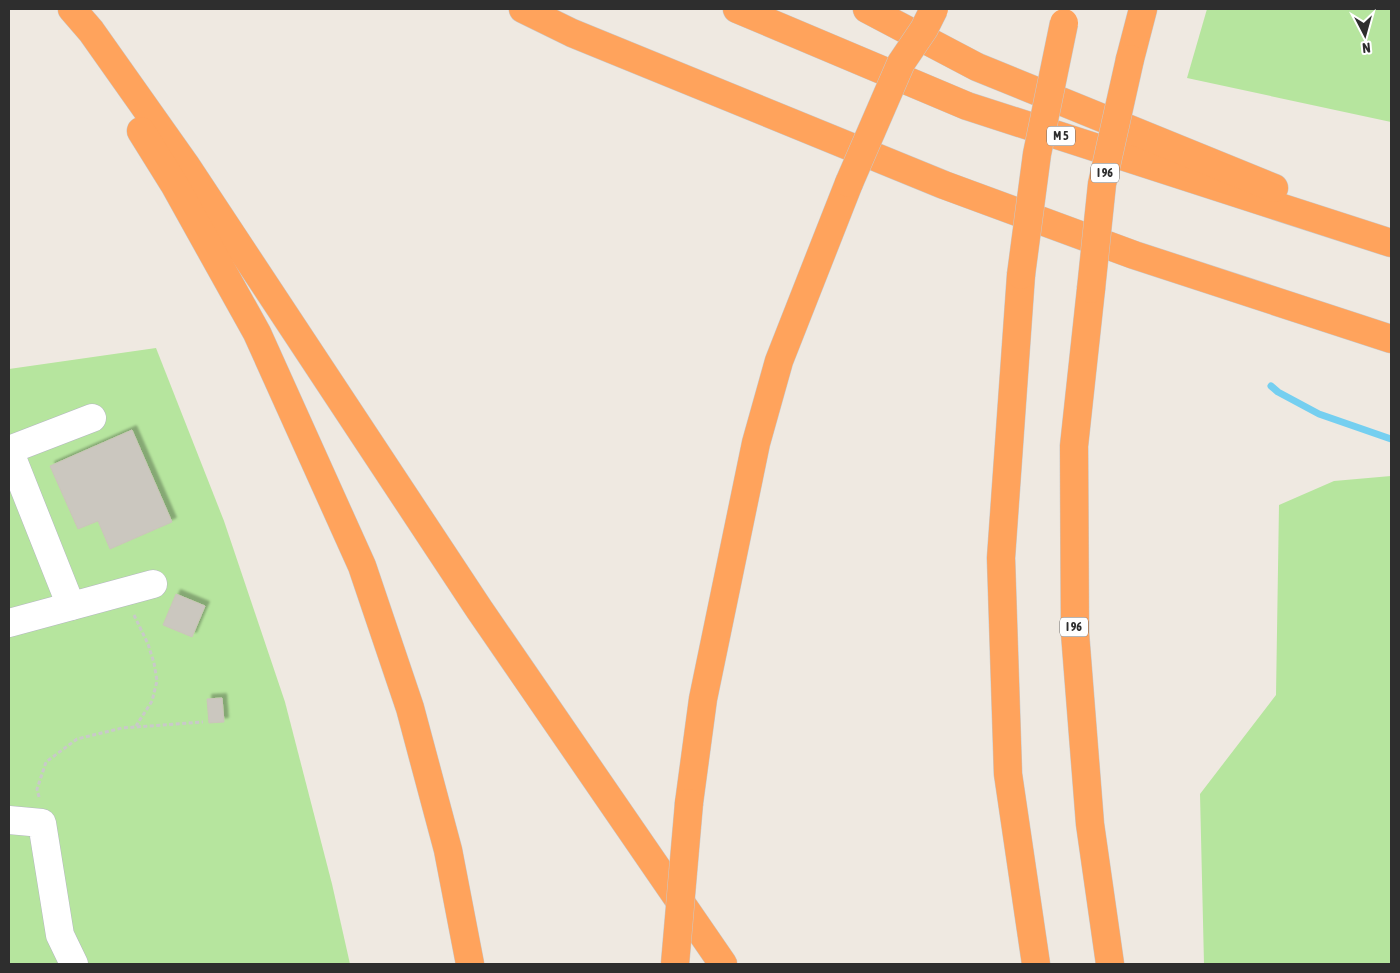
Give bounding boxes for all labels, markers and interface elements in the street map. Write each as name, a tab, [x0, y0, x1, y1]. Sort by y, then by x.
north arrow	[1340, 10, 1390, 60]
text: N	[1361, 40, 1371, 56]
road number: M 5	[1047, 126, 1075, 146]
road number: I 96	[1091, 164, 1119, 182]
road number: I 96	[1060, 618, 1088, 636]

